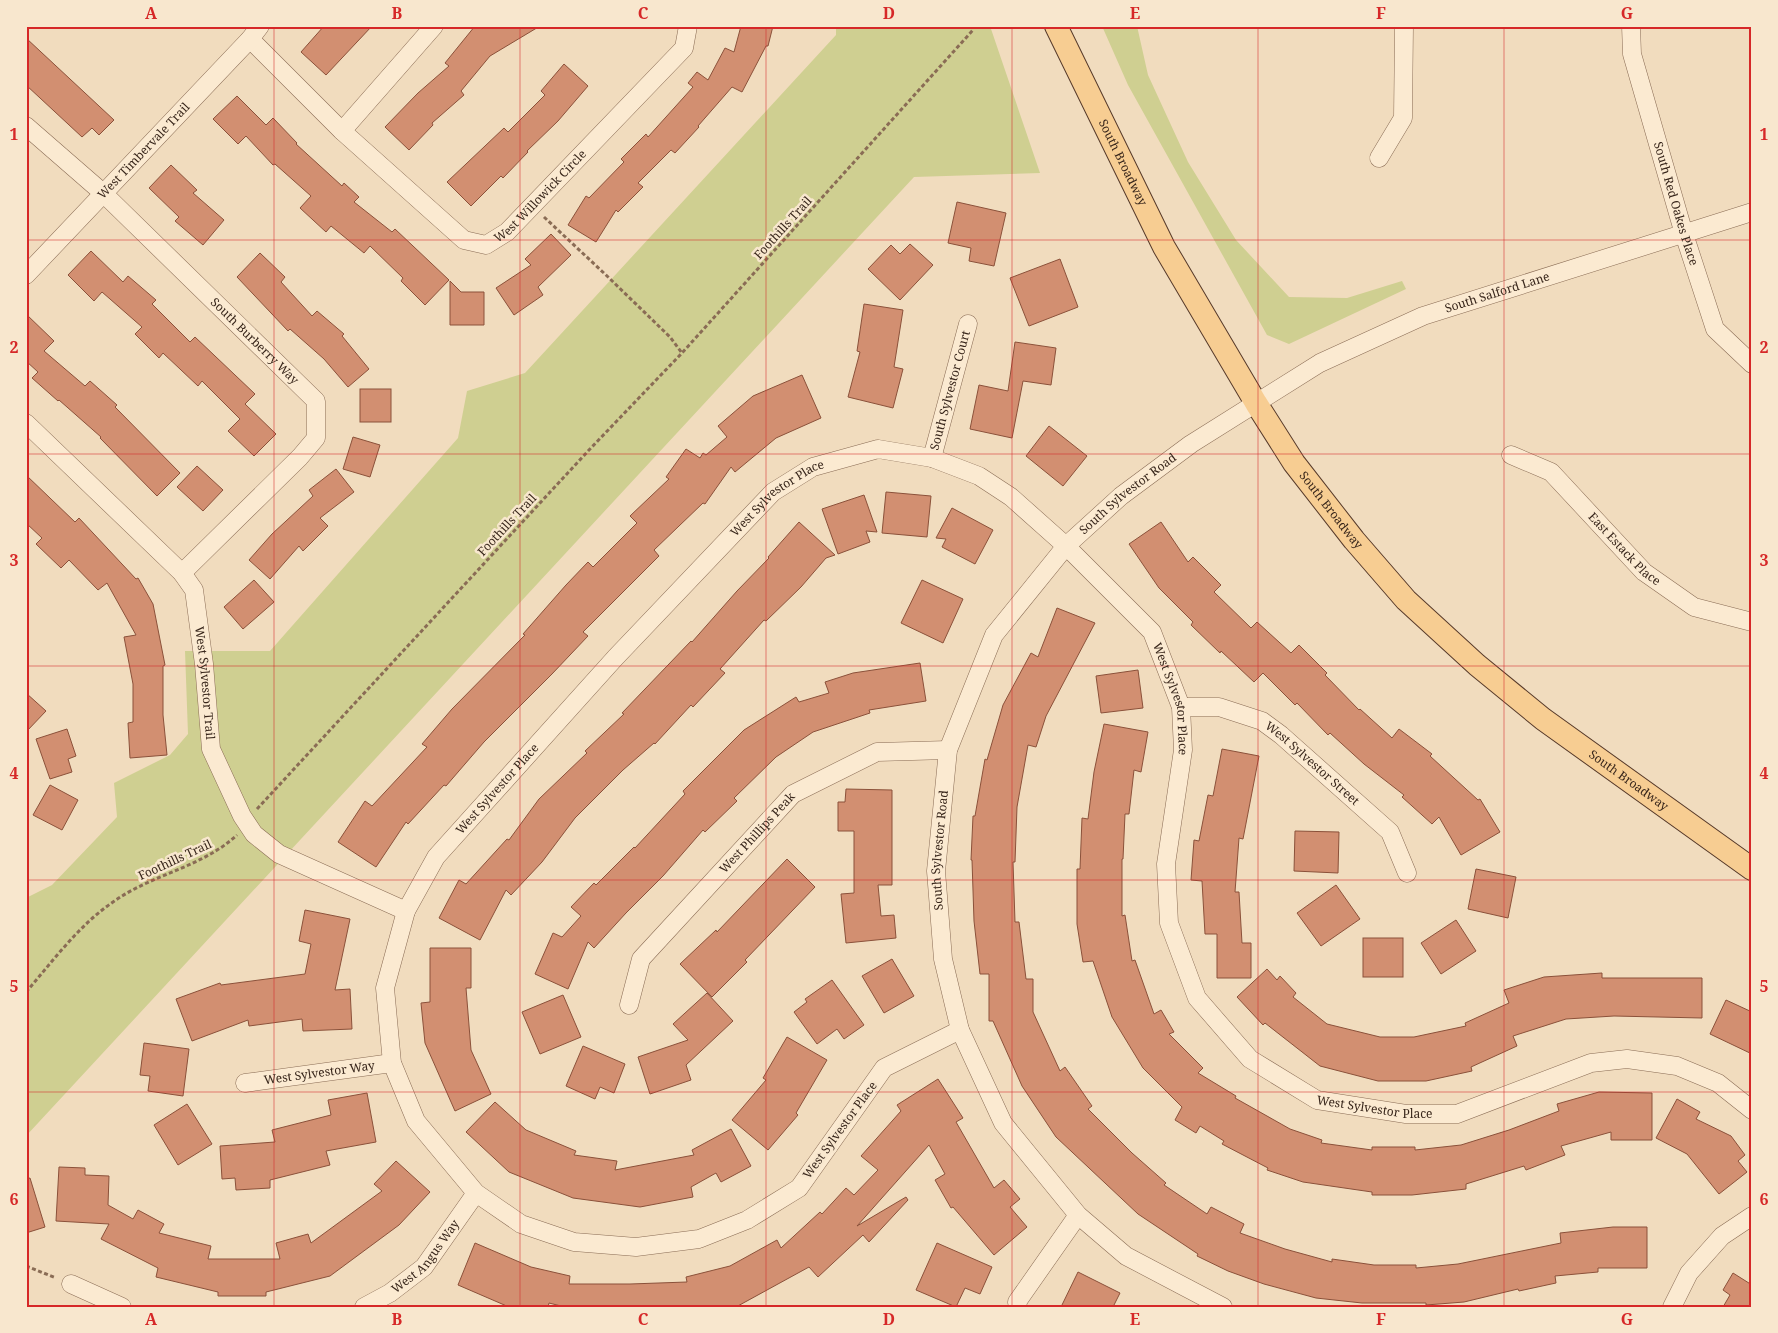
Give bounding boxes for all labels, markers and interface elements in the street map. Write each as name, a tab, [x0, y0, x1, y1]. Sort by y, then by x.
text: A	[145, 2, 158, 24]
text: B	[392, 2, 403, 24]
text: C	[638, 2, 649, 24]
text: D	[883, 2, 895, 24]
text: E	[1130, 2, 1140, 24]
text: F	[1376, 2, 1386, 24]
text: G	[1621, 2, 1633, 24]
street label: West Timbervale Trail	[93, 98, 193, 203]
street label: South Broadway	[1095, 116, 1152, 209]
text: 1	[9, 123, 19, 145]
text: 1	[1759, 123, 1769, 145]
street label: South Red Oakes Place	[1650, 140, 1703, 268]
street label: West Willowick Circle	[490, 146, 590, 246]
street label: Foothills Trail	[750, 192, 816, 263]
street label: South Salford Lane	[1443, 268, 1552, 317]
street label: South Burberry Way	[207, 294, 303, 388]
street label: South Sylvestor Court	[925, 328, 974, 452]
text: 2	[9, 336, 19, 358]
text: 2	[1759, 336, 1769, 358]
street label: South Sylvestor Road	[1075, 449, 1180, 538]
street label: West Sylvestor Place	[726, 455, 826, 540]
street label: South Broadway	[1296, 468, 1367, 553]
street label: Foothills Trail	[473, 490, 540, 559]
street label: East Estack Place	[1585, 508, 1664, 589]
text: 3	[9, 549, 19, 571]
text: 3	[1759, 549, 1769, 571]
street label: West Sylvestor Trail	[191, 625, 219, 741]
street label: West Sylvestor Place	[1149, 640, 1192, 757]
street label: West Sylvestor Street	[1262, 717, 1363, 809]
street label: West Sylvestor Place	[452, 740, 542, 838]
street label: South Broadway	[1586, 746, 1672, 815]
text: 4	[9, 762, 19, 784]
text: 4	[1759, 762, 1769, 784]
street label: West Phillips Peak	[715, 788, 799, 877]
street label: South Sylvestor Road	[927, 789, 952, 911]
street label: Foothills Trail	[135, 835, 215, 884]
text: 5	[9, 975, 19, 997]
text: 5	[1759, 975, 1769, 997]
street label: West Sylvestor Way	[263, 1056, 376, 1088]
street label: West Sylvestor Place	[798, 1078, 881, 1182]
street label: West Sylvestor Place	[1316, 1091, 1433, 1122]
text: 6	[9, 1188, 19, 1210]
text: 6	[1759, 1188, 1769, 1210]
street label: West Angus Way	[388, 1216, 463, 1297]
text: A	[145, 1308, 158, 1330]
text: B	[392, 1308, 403, 1330]
text: C	[638, 1308, 649, 1330]
text: D	[883, 1308, 895, 1330]
text: E	[1130, 1308, 1140, 1330]
text: F	[1376, 1308, 1386, 1330]
text: G	[1621, 1308, 1633, 1330]

